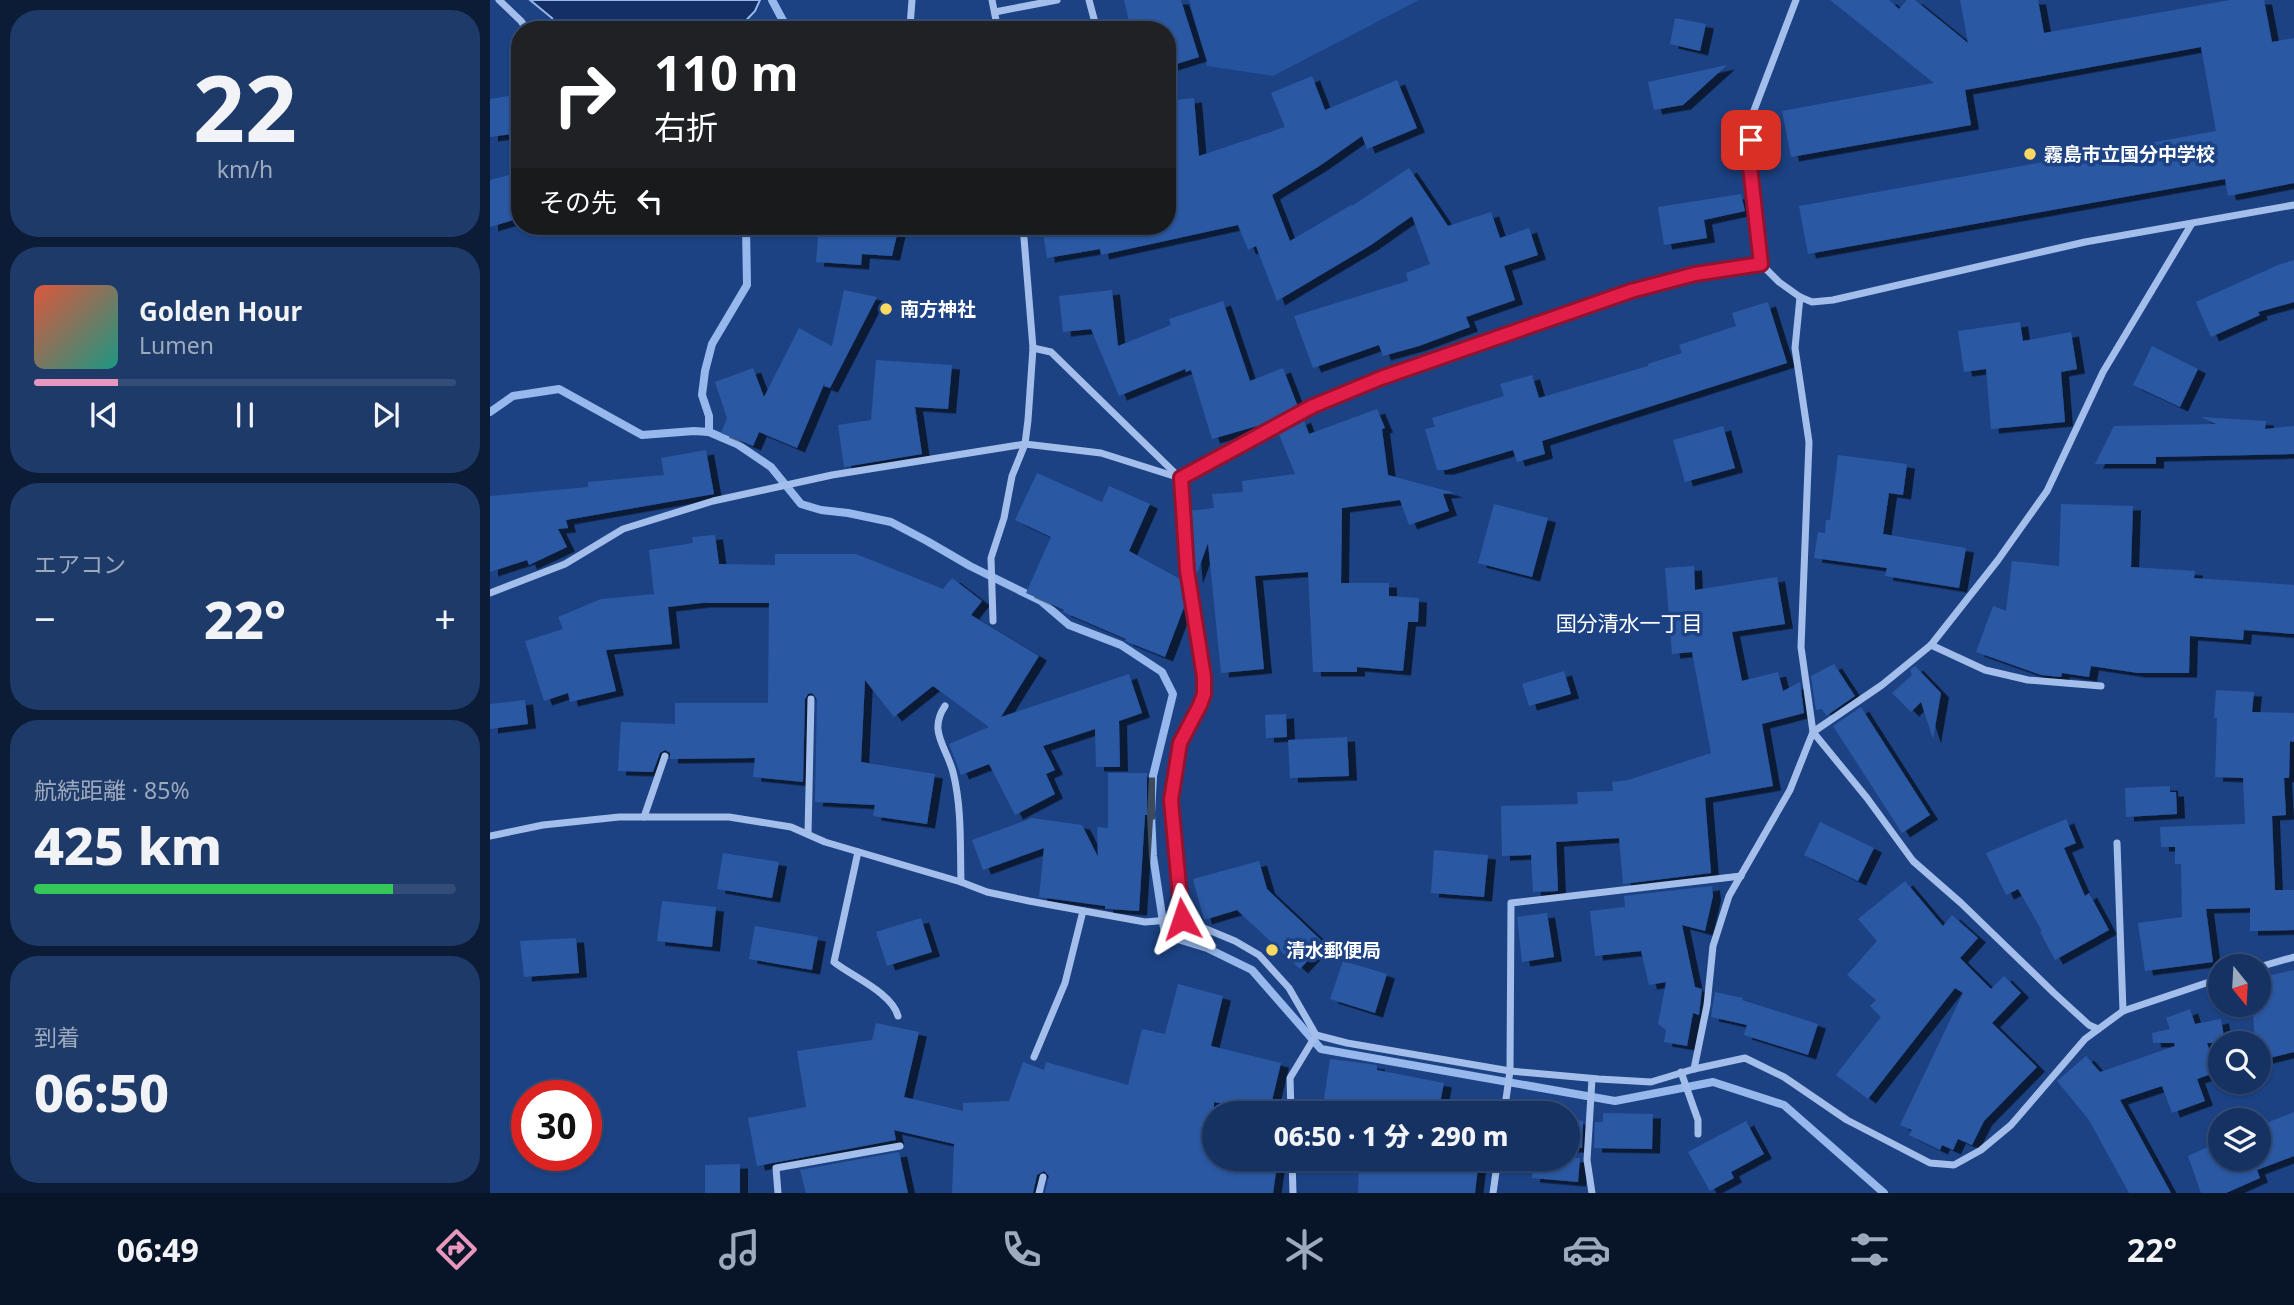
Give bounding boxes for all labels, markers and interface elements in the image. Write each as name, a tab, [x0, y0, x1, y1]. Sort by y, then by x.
text: 110 m	[654, 39, 799, 105]
text: 22	[193, 45, 297, 169]
icon: right	[539, 49, 630, 140]
text: 右折	[654, 105, 718, 148]
pin	[1721, 110, 1781, 170]
icon: arrive	[1732, 121, 1770, 159]
place label: 霧島市立国分中学校	[2044, 141, 2215, 167]
marker: 霧島市立国分中学校	[2022, 146, 2038, 162]
text: km/h	[217, 153, 273, 185]
icon: left	[631, 182, 669, 220]
text: その先	[539, 184, 617, 220]
text: Golden Hour	[139, 293, 302, 329]
place label: 南方神社	[900, 296, 976, 322]
marker: 南方神社	[878, 301, 894, 317]
text: Lumen	[139, 329, 214, 361]
icon: previous	[85, 396, 123, 434]
icon: pause	[226, 396, 264, 434]
icon: next	[367, 396, 405, 434]
text: エアコン	[34, 548, 126, 580]
text: 22°	[204, 583, 286, 654]
text: −	[34, 592, 56, 644]
text: +	[434, 592, 456, 644]
district label: 国分清水一丁目	[1556, 609, 1703, 637]
text: 航続距離 · 85%	[34, 774, 190, 806]
text: 425 km	[34, 809, 222, 880]
position arrow	[1145, 882, 1219, 956]
place label: 清水郵便局	[1286, 937, 1381, 963]
marker: 清水郵便局	[1264, 942, 1280, 958]
north arrow	[2208, 954, 2272, 1017]
map controls	[2208, 954, 2271, 1171]
text: 到着	[34, 1021, 80, 1053]
button: search	[2208, 1031, 2271, 1094]
text: 06:50	[34, 1056, 169, 1127]
speed limit sign: 30	[511, 1080, 602, 1171]
button: layers	[2208, 1108, 2271, 1171]
text: 06:50 · 1 分 · 290 m	[1274, 1118, 1508, 1154]
icon: directions	[432, 1225, 481, 1274]
icon: music	[715, 1225, 764, 1274]
icon: phone	[997, 1225, 1046, 1274]
icon: climate	[1280, 1225, 1329, 1274]
icon: car	[1562, 1225, 1611, 1274]
icon: filters	[1845, 1225, 1894, 1274]
text: 06:49	[117, 1228, 199, 1271]
text: 22°	[2127, 1228, 2177, 1271]

